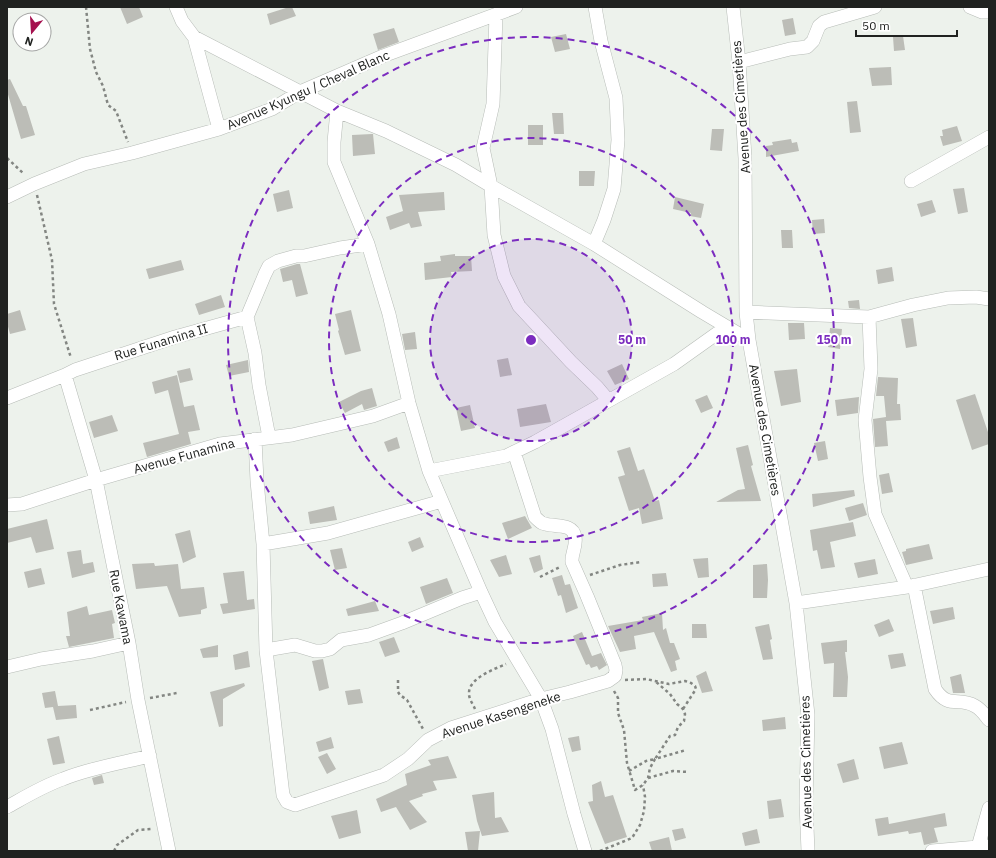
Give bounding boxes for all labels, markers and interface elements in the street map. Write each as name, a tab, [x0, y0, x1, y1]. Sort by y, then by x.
north arrow	[12, 12, 52, 52]
scale bar	[856, 12, 957, 38]
text: 50 m	[862, 18, 890, 33]
text: N	[23, 34, 35, 49]
street label: Avenue des Cimetières	[728, 40, 754, 174]
street label: Avenue Kyungu / Cheval Blanc	[224, 46, 392, 134]
street label: Rue Funamina II	[112, 320, 210, 364]
text: 50 m	[618, 332, 646, 347]
text: 100 m	[715, 332, 751, 347]
text: 150 m	[816, 332, 852, 347]
centre of rings	[524, 333, 538, 347]
street label: Avenue des Cimetières	[745, 363, 785, 497]
street label: Avenue Funamina	[132, 434, 237, 478]
street label: Rue Kawama	[105, 568, 137, 646]
street label: Avenue Kasengeneke	[439, 688, 563, 742]
street label: Avenue des Cimetières	[796, 695, 816, 829]

